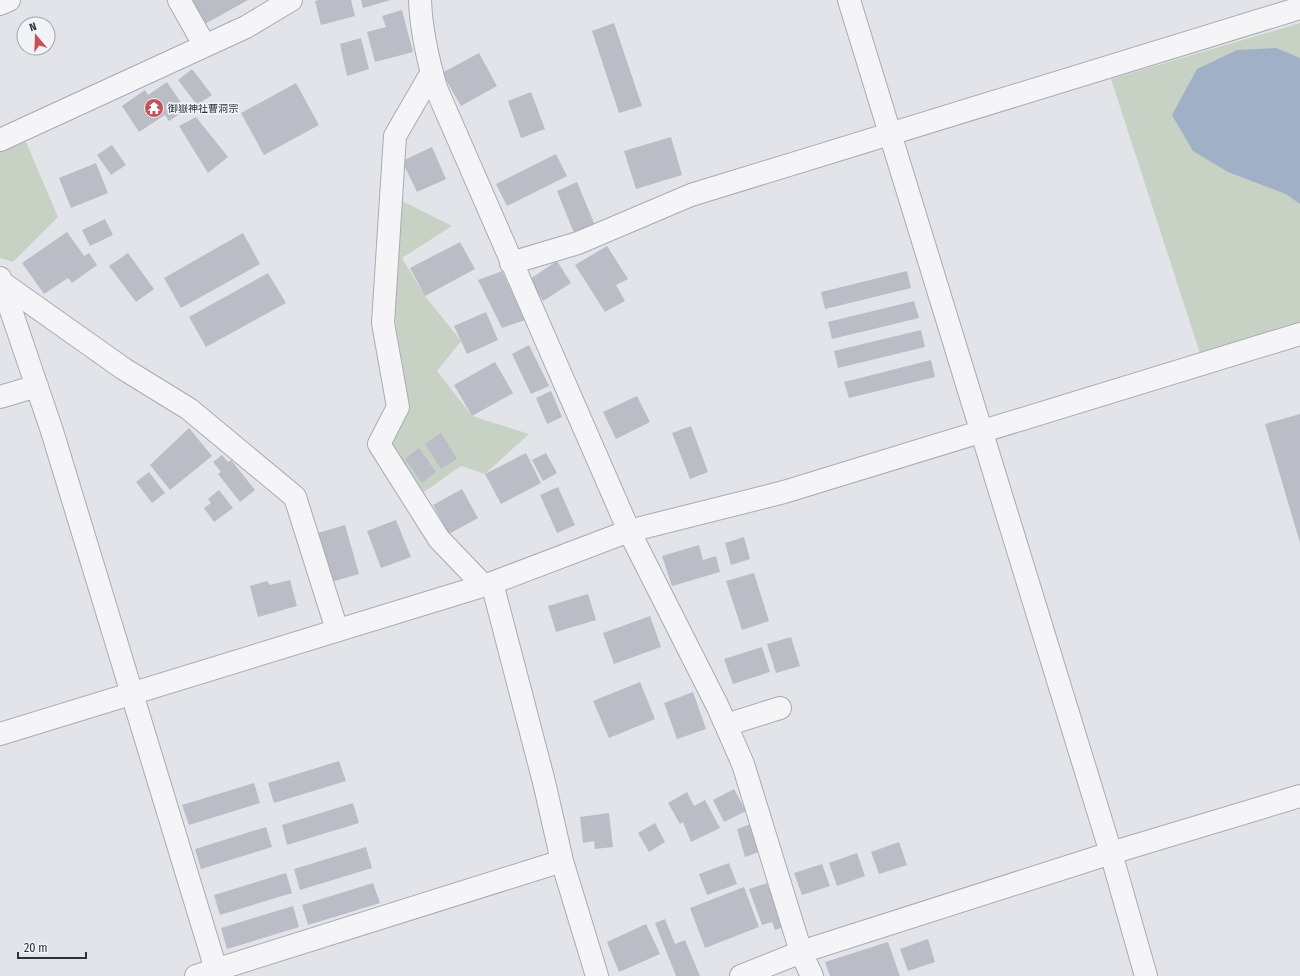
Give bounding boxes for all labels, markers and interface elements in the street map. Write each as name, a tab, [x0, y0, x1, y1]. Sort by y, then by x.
north arrow	[16, 16, 56, 56]
text: N	[28, 20, 38, 34]
temple icon: 御嶽神社曹洞宗	[143, 97, 165, 119]
place label: 御嶽神社曹洞宗	[168, 103, 238, 115]
scale bar	[18, 934, 86, 960]
text: 20 m	[24, 941, 48, 955]

